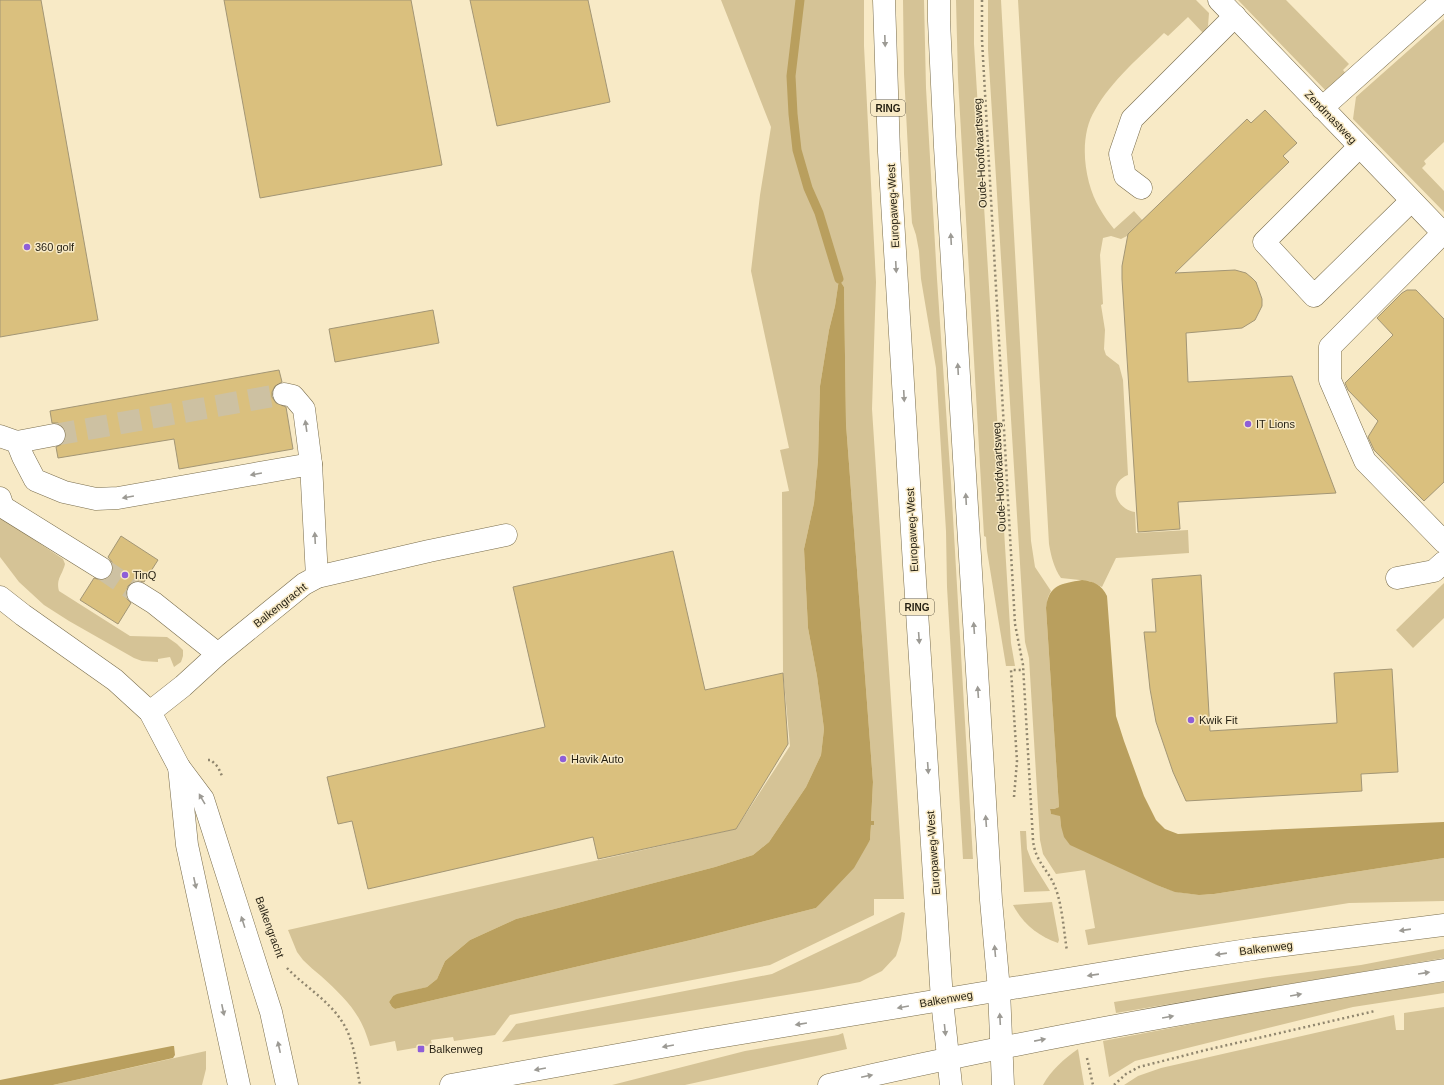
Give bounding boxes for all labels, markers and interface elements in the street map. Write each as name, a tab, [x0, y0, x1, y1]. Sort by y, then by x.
one-way arrow	[882, 35, 889, 47]
street label: Zendmastweg	[1303, 88, 1359, 146]
street label: Oude-Hoofdvaartsweg	[971, 98, 989, 208]
road number: RING	[871, 100, 905, 116]
street label: Europaweg-West	[885, 164, 901, 248]
one-way arrow	[947, 233, 954, 245]
place label: 360 golf	[35, 241, 75, 253]
marker: 360 golf	[22, 242, 32, 252]
one-way arrow	[893, 261, 900, 273]
one-way arrow	[955, 363, 962, 375]
one-way arrow	[901, 390, 908, 402]
place label: IT Lions	[1256, 418, 1295, 430]
marker: IT Lions	[1243, 419, 1253, 429]
one-way arrow	[303, 420, 309, 432]
street label: Oude-Hoofdvaartsweg	[990, 422, 1008, 532]
one-way arrow	[250, 471, 262, 477]
street label: Europaweg-West	[904, 488, 920, 572]
one-way arrow	[963, 493, 970, 505]
one-way arrow	[122, 494, 134, 500]
one-way arrow	[312, 531, 318, 544]
place label: TinQ	[133, 569, 157, 581]
marker: TinQ	[120, 570, 130, 580]
street label: Balkengracht	[251, 581, 309, 629]
road number: RING	[900, 599, 934, 615]
one-way arrow	[971, 622, 978, 634]
one-way arrow	[916, 632, 923, 644]
one-way arrow	[975, 686, 982, 698]
place label: Kwik Fit	[1199, 714, 1238, 726]
marker: Kwik Fit	[1186, 715, 1196, 725]
place label: Havik Auto	[571, 753, 624, 765]
marker: Havik Auto	[558, 754, 568, 764]
one-way arrow	[924, 762, 931, 774]
one-way arrow	[198, 793, 205, 805]
street label: Europaweg-West	[924, 811, 942, 895]
one-way arrow	[983, 815, 990, 827]
one-way arrow	[193, 877, 199, 890]
street label: Balkengracht	[253, 895, 287, 959]
one-way arrow	[240, 916, 246, 928]
one-way arrow	[1399, 927, 1411, 933]
street label: Balkenweg	[1239, 939, 1293, 957]
one-way arrow	[992, 945, 999, 957]
one-way arrow	[1215, 951, 1227, 957]
one-way arrow	[1418, 970, 1430, 976]
one-way arrow	[1086, 972, 1099, 978]
street label: Balkenweg	[918, 988, 974, 1010]
one-way arrow	[1290, 991, 1302, 997]
one-way arrow	[220, 1004, 226, 1017]
one-way arrow	[897, 1004, 910, 1010]
one-way arrow	[997, 1012, 1003, 1025]
one-way arrow	[1162, 1014, 1174, 1020]
one-way arrow	[795, 1021, 807, 1027]
one-way arrow	[942, 1024, 948, 1036]
one-way arrow	[1034, 1037, 1046, 1043]
one-way arrow	[275, 1041, 281, 1053]
place label: Balkenweg	[429, 1043, 483, 1055]
one-way arrow	[662, 1043, 674, 1049]
marker: Balkenweg	[416, 1044, 426, 1054]
one-way arrow	[534, 1066, 546, 1072]
one-way arrow	[860, 1073, 873, 1079]

